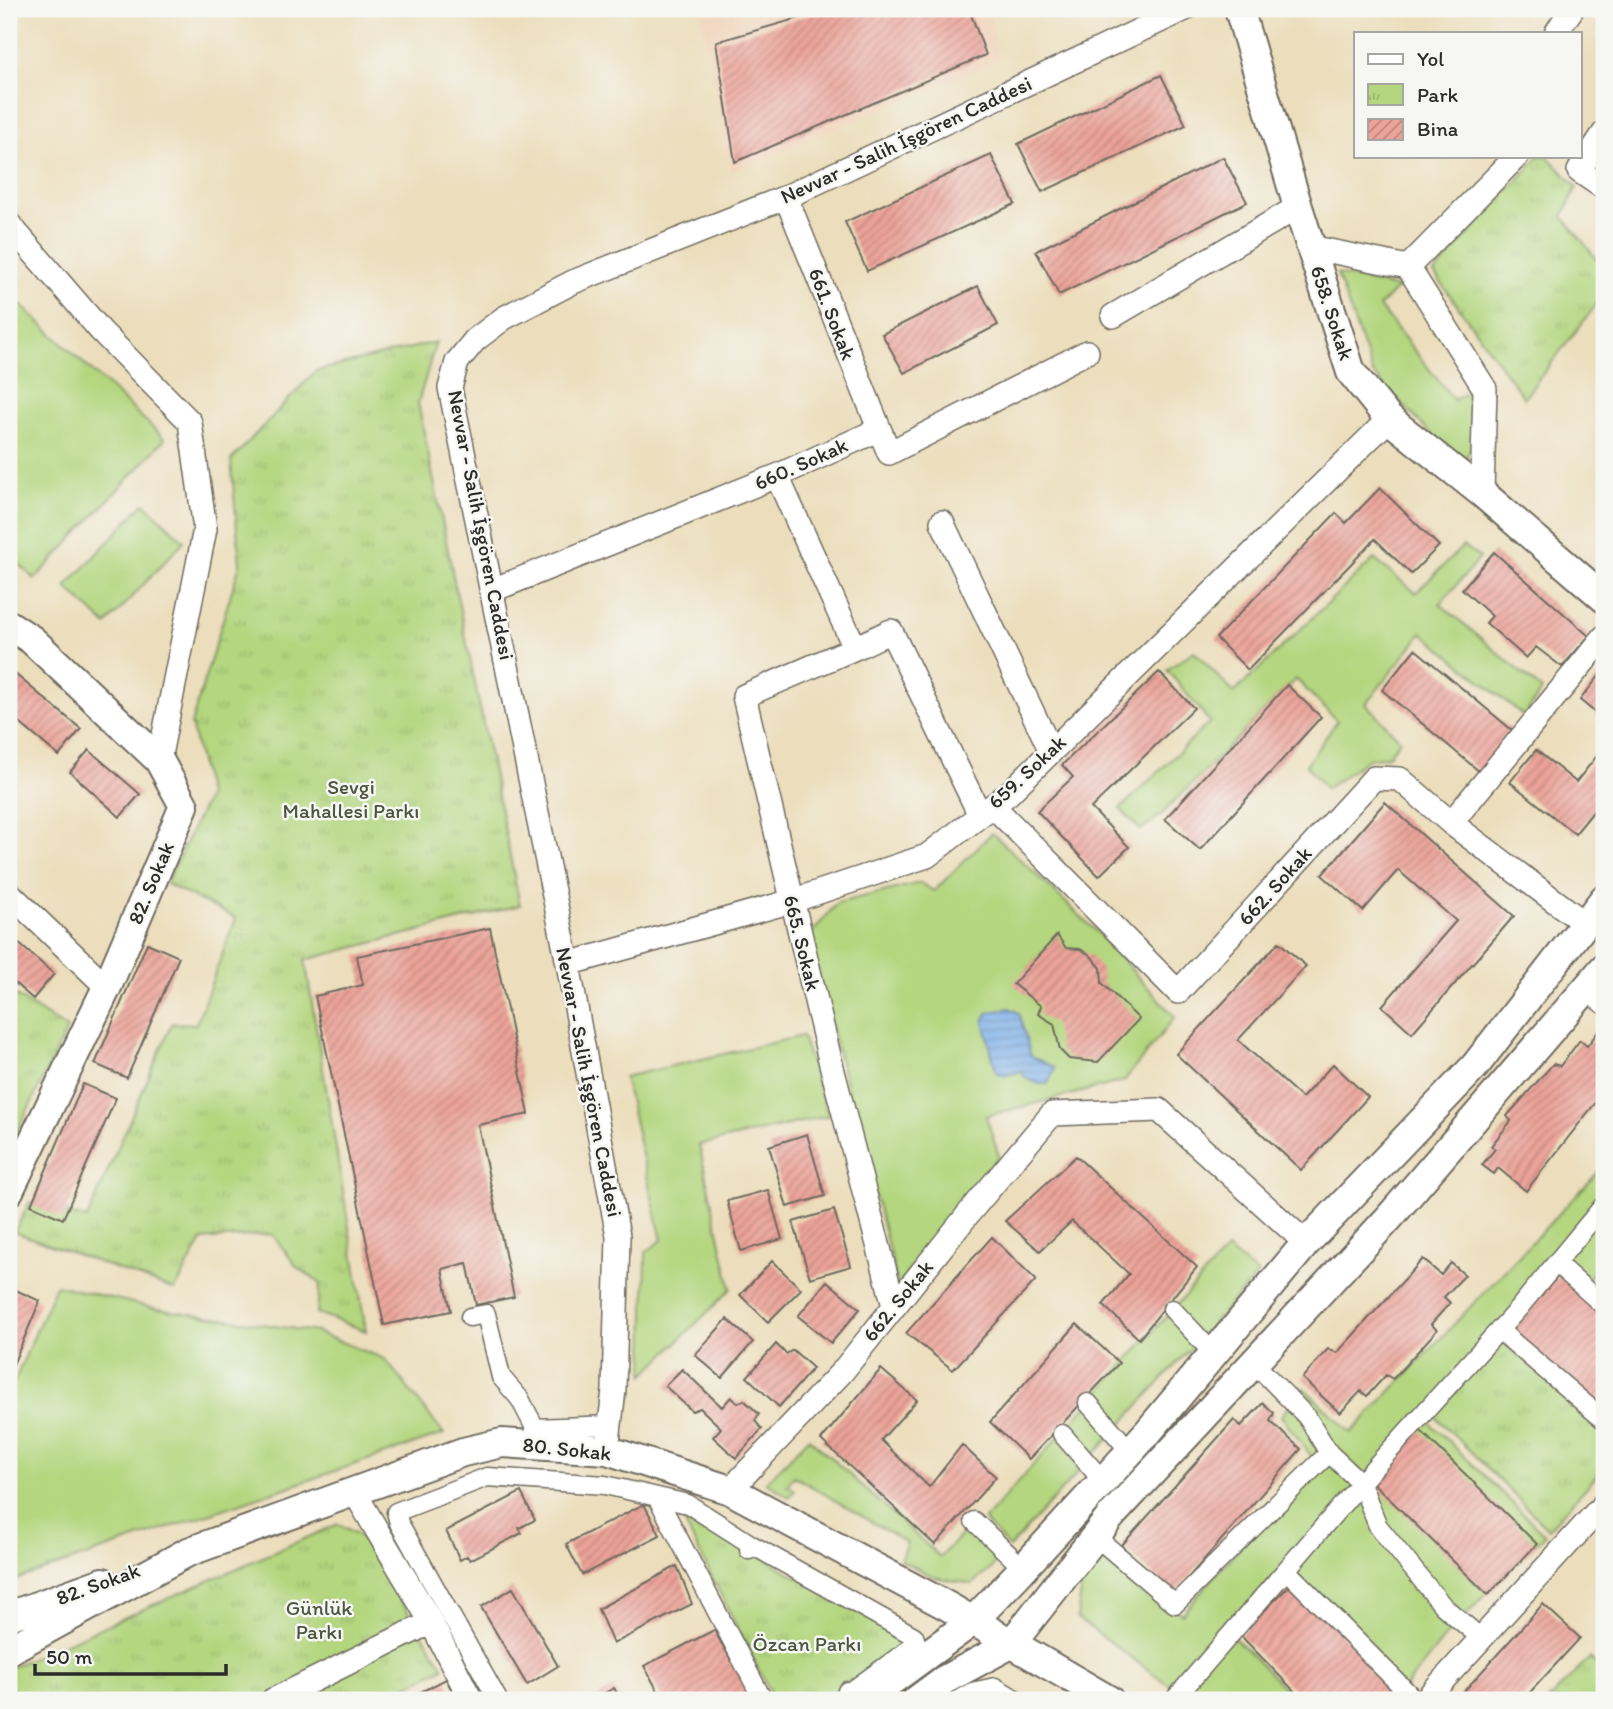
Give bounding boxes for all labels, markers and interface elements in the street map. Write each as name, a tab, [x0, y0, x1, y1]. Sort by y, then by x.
legend	[1354, 32, 1582, 158]
text: Yol	[1417, 46, 1444, 71]
street label: Nevvar - Salih İşgören Caddesi	[776, 70, 1035, 209]
text: Park	[1417, 82, 1459, 107]
text: Bina	[1417, 116, 1458, 141]
street label: 658. Sokak	[1305, 262, 1360, 364]
street label: 661. Sokak	[804, 264, 861, 364]
street label: Nevvar - Salih İşgören Caddesi	[443, 388, 520, 662]
street label: 660. Sokak	[750, 432, 852, 495]
street label: 659. Sokak	[982, 729, 1071, 814]
park label: Sevgi Mahallesi Parkı	[282, 774, 420, 823]
street label: 82. Sokak	[122, 838, 179, 928]
street label: 662. Sokak	[1233, 841, 1317, 930]
street label: 665. Sokak	[779, 893, 826, 994]
street label: Nevvar - Salih İşgören Caddesi	[551, 945, 628, 1219]
street label: 662. Sokak	[857, 1255, 938, 1346]
street label: 80. Sokak	[522, 1431, 613, 1466]
street label: 82. Sokak	[53, 1557, 143, 1610]
park label: Günlük Parkı	[286, 1595, 352, 1644]
park label: Özcan Parkı	[753, 1631, 861, 1656]
scale bar	[35, 1632, 226, 1676]
text: 50 m	[46, 1644, 93, 1669]

